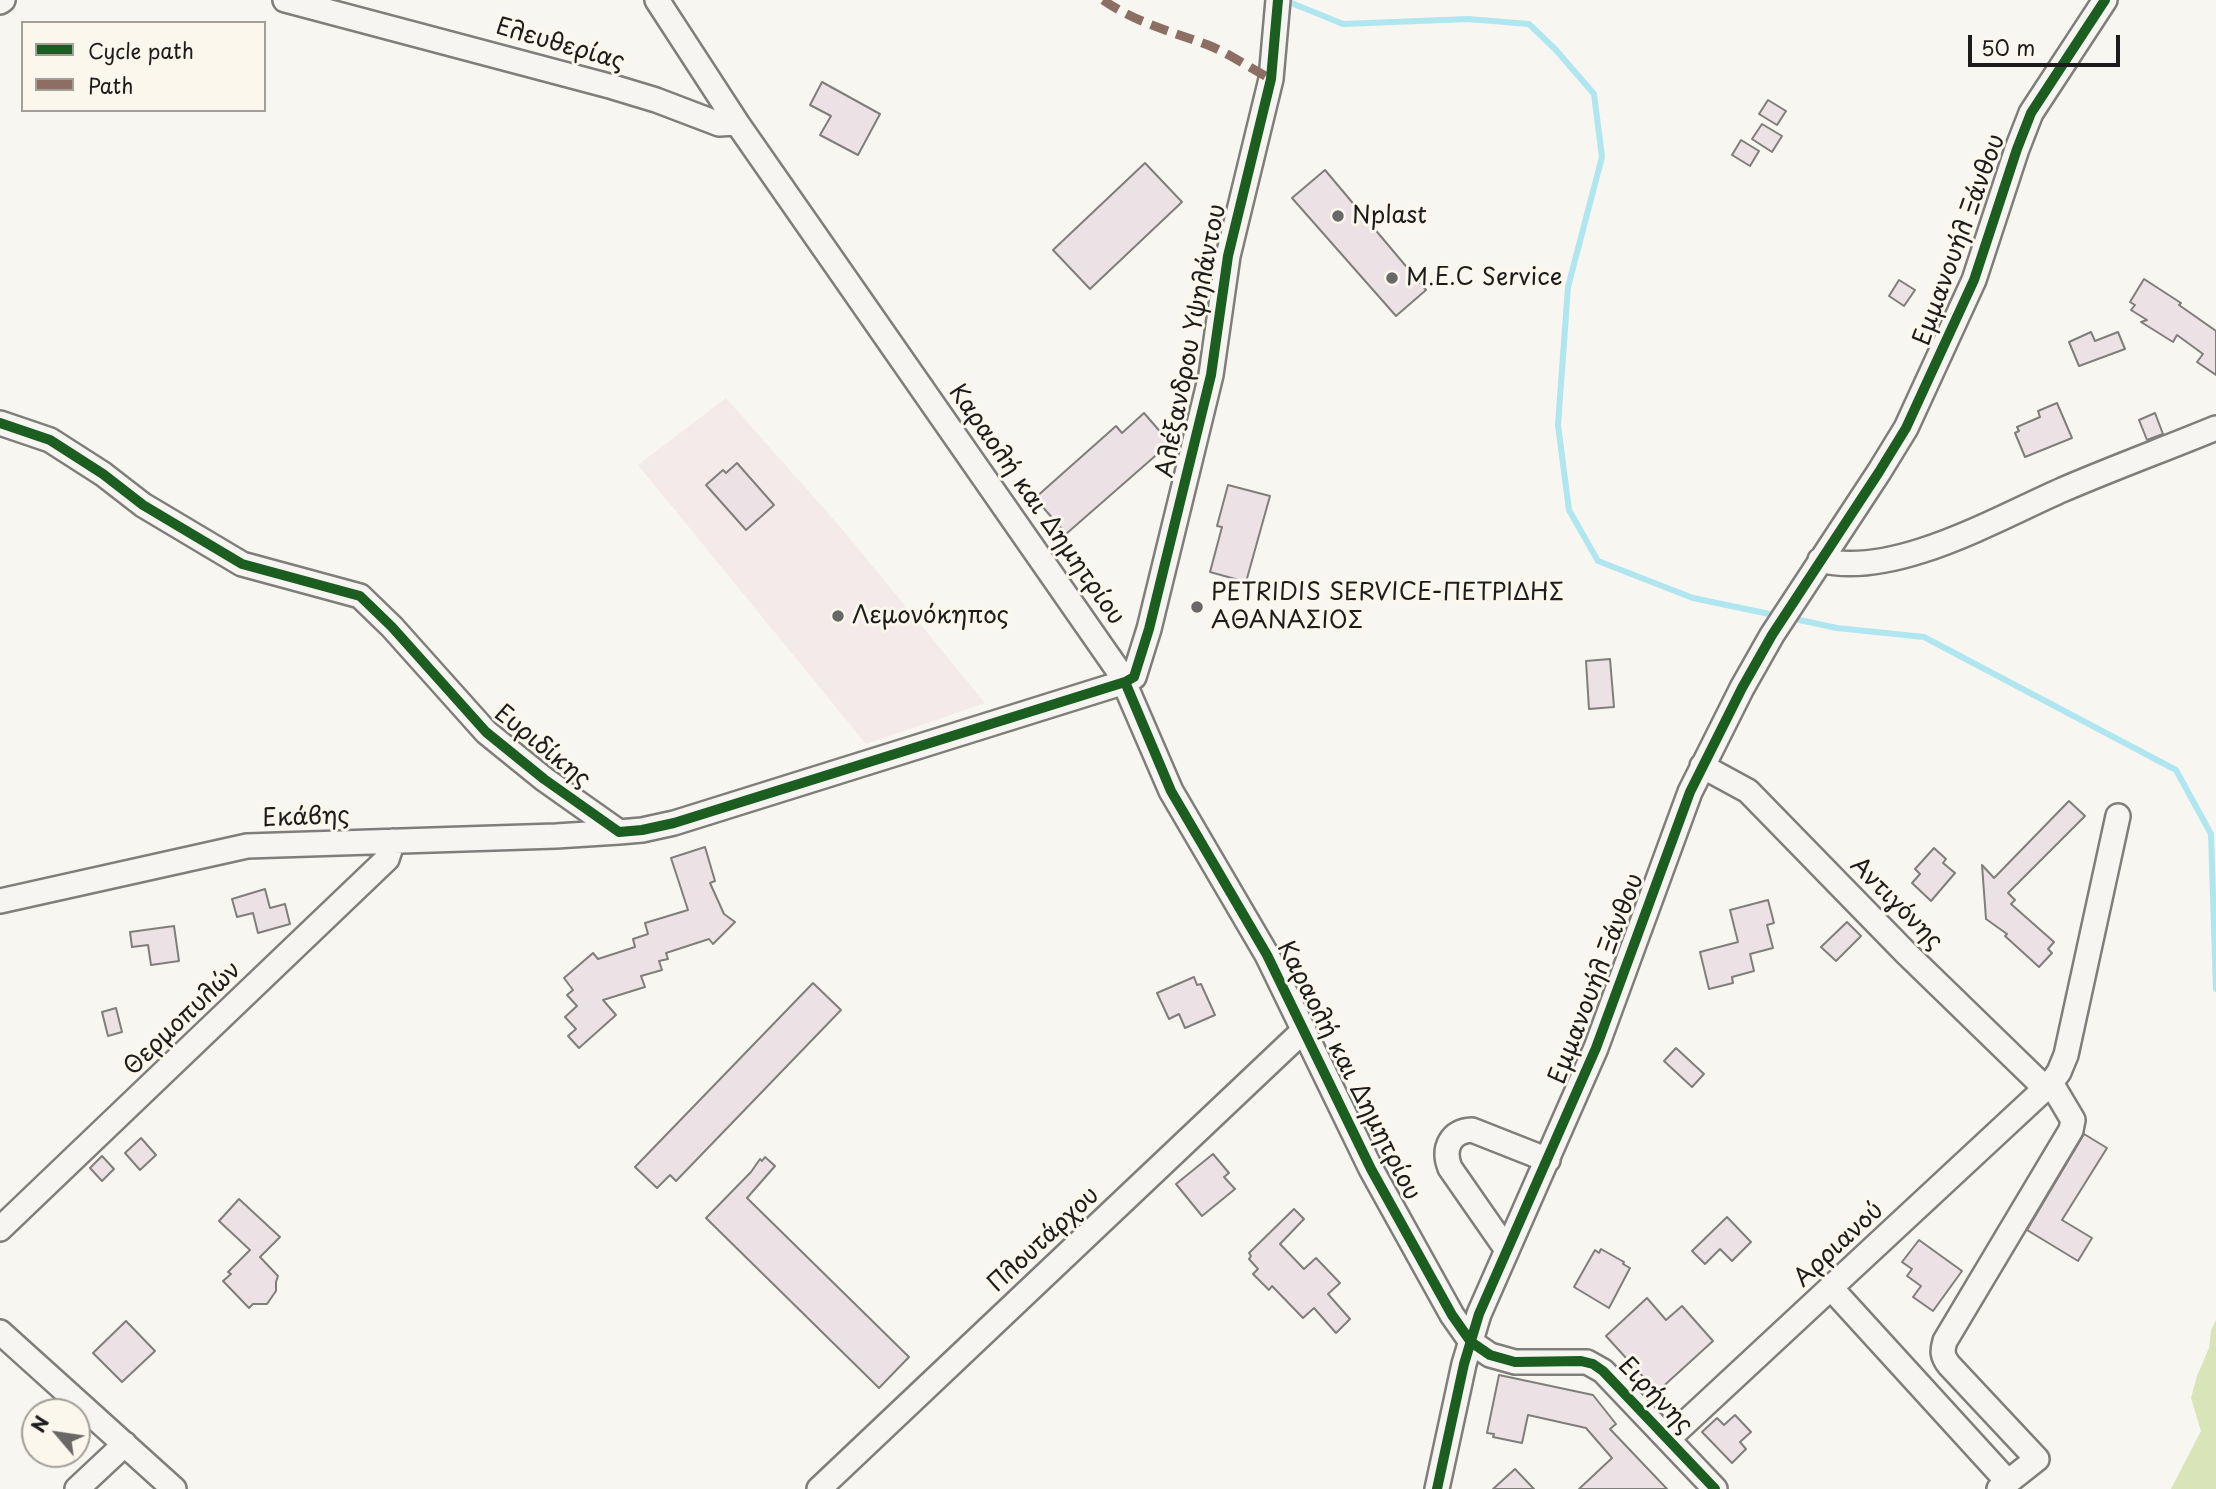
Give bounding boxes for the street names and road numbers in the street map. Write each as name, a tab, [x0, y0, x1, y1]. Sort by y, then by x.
street label: Ελευθερίας	[492, 13, 628, 77]
street label: Εμμανουήλ Ξάνθου	[1908, 130, 2012, 350]
street label: Αλέξανδρου Υψηλάντου	[1151, 202, 1233, 480]
street label: Καραολή και Δημητρίου	[942, 379, 1130, 631]
street label: Ευριδίκης	[488, 699, 596, 795]
street label: Εκάβης	[262, 802, 350, 834]
street label: Αντιγόνης	[1844, 852, 1948, 956]
street label: Εμμανουήλ Ξάνθου	[1544, 870, 1650, 1088]
street label: Καραολή και Δημητρίου	[1270, 937, 1426, 1205]
street label: Θερμοπυλών	[118, 956, 248, 1082]
street label: Πλουτάρχου	[983, 1181, 1105, 1299]
street label: Αρριανού	[1788, 1196, 1890, 1294]
street label: Ειρήνης	[1612, 1352, 1698, 1440]

